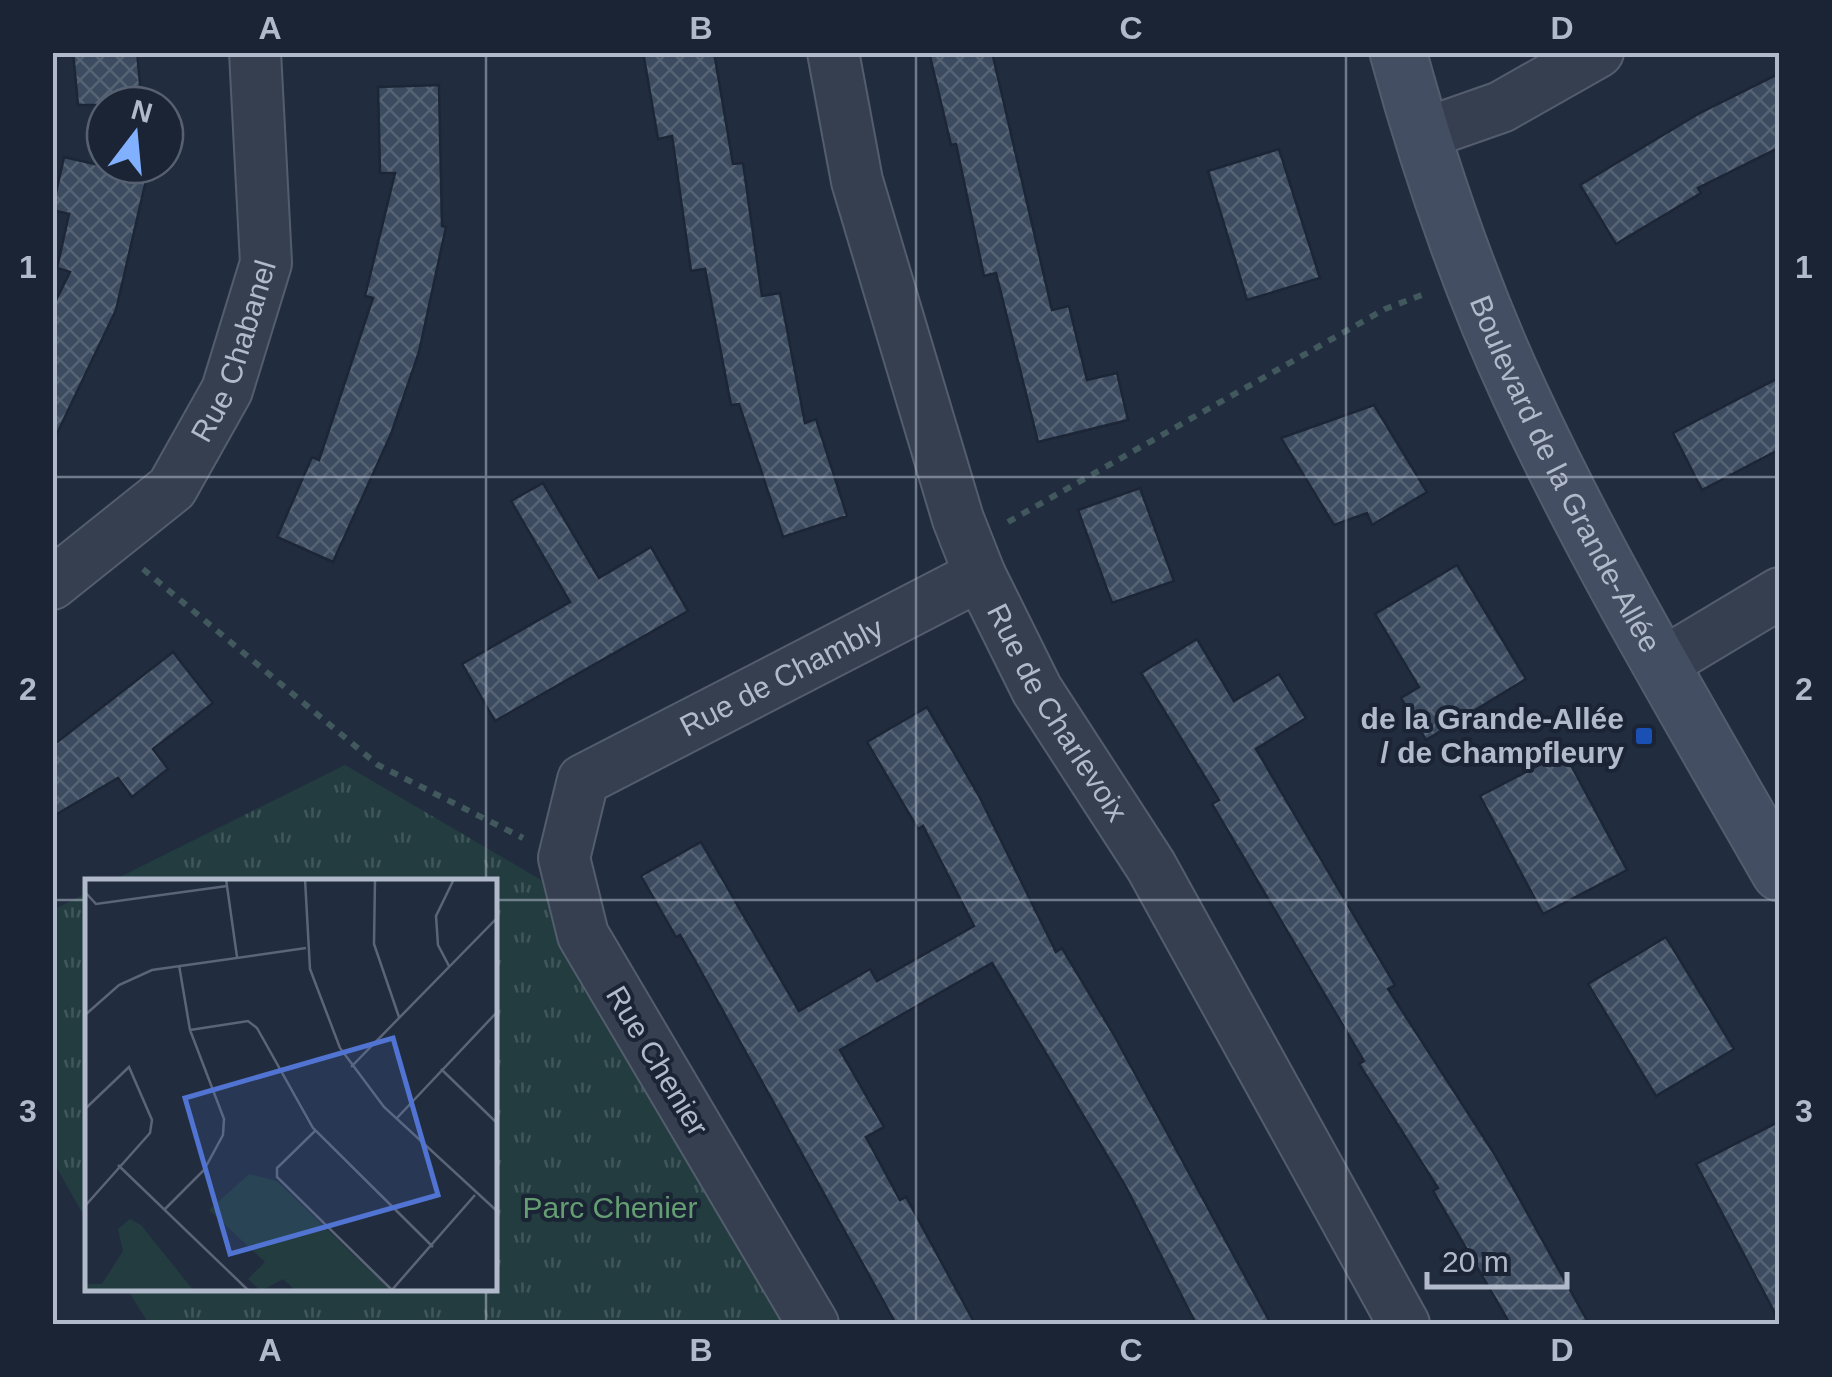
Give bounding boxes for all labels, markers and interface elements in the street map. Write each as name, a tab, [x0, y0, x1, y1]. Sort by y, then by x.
text: A	[258, 10, 282, 46]
text: B	[689, 10, 713, 46]
text: C	[1119, 10, 1143, 46]
text: D	[1550, 10, 1574, 46]
north arrow	[85, 85, 185, 185]
text: N	[128, 94, 156, 129]
text: 1	[19, 249, 37, 285]
text: 1	[1795, 249, 1813, 285]
street label: Rue Chabanel	[184, 256, 282, 448]
street label: Boulevard de la Grande-Allée	[1464, 291, 1667, 658]
street label: Rue de Charlevoix	[981, 598, 1134, 827]
street label: Rue de Chambly	[674, 611, 888, 743]
text: 2	[19, 671, 37, 707]
text: 2	[1795, 671, 1813, 707]
place label: de la Grande-Allée / de Champfleury	[1361, 702, 1624, 769]
marker: de la Grande-Allée / de Champfleury	[1633, 725, 1655, 747]
inset map	[85, 879, 498, 1292]
street label: Rue Chenier	[600, 980, 715, 1141]
text: 3	[19, 1093, 37, 1129]
text: 3	[1795, 1093, 1813, 1129]
park label: Parc Chenier	[522, 1191, 698, 1224]
scale bar	[1427, 1227, 1567, 1289]
text: 20 m	[1442, 1245, 1509, 1278]
text: A	[258, 1332, 282, 1368]
text: B	[689, 1332, 713, 1368]
text: C	[1119, 1332, 1143, 1368]
text: D	[1550, 1332, 1574, 1368]

